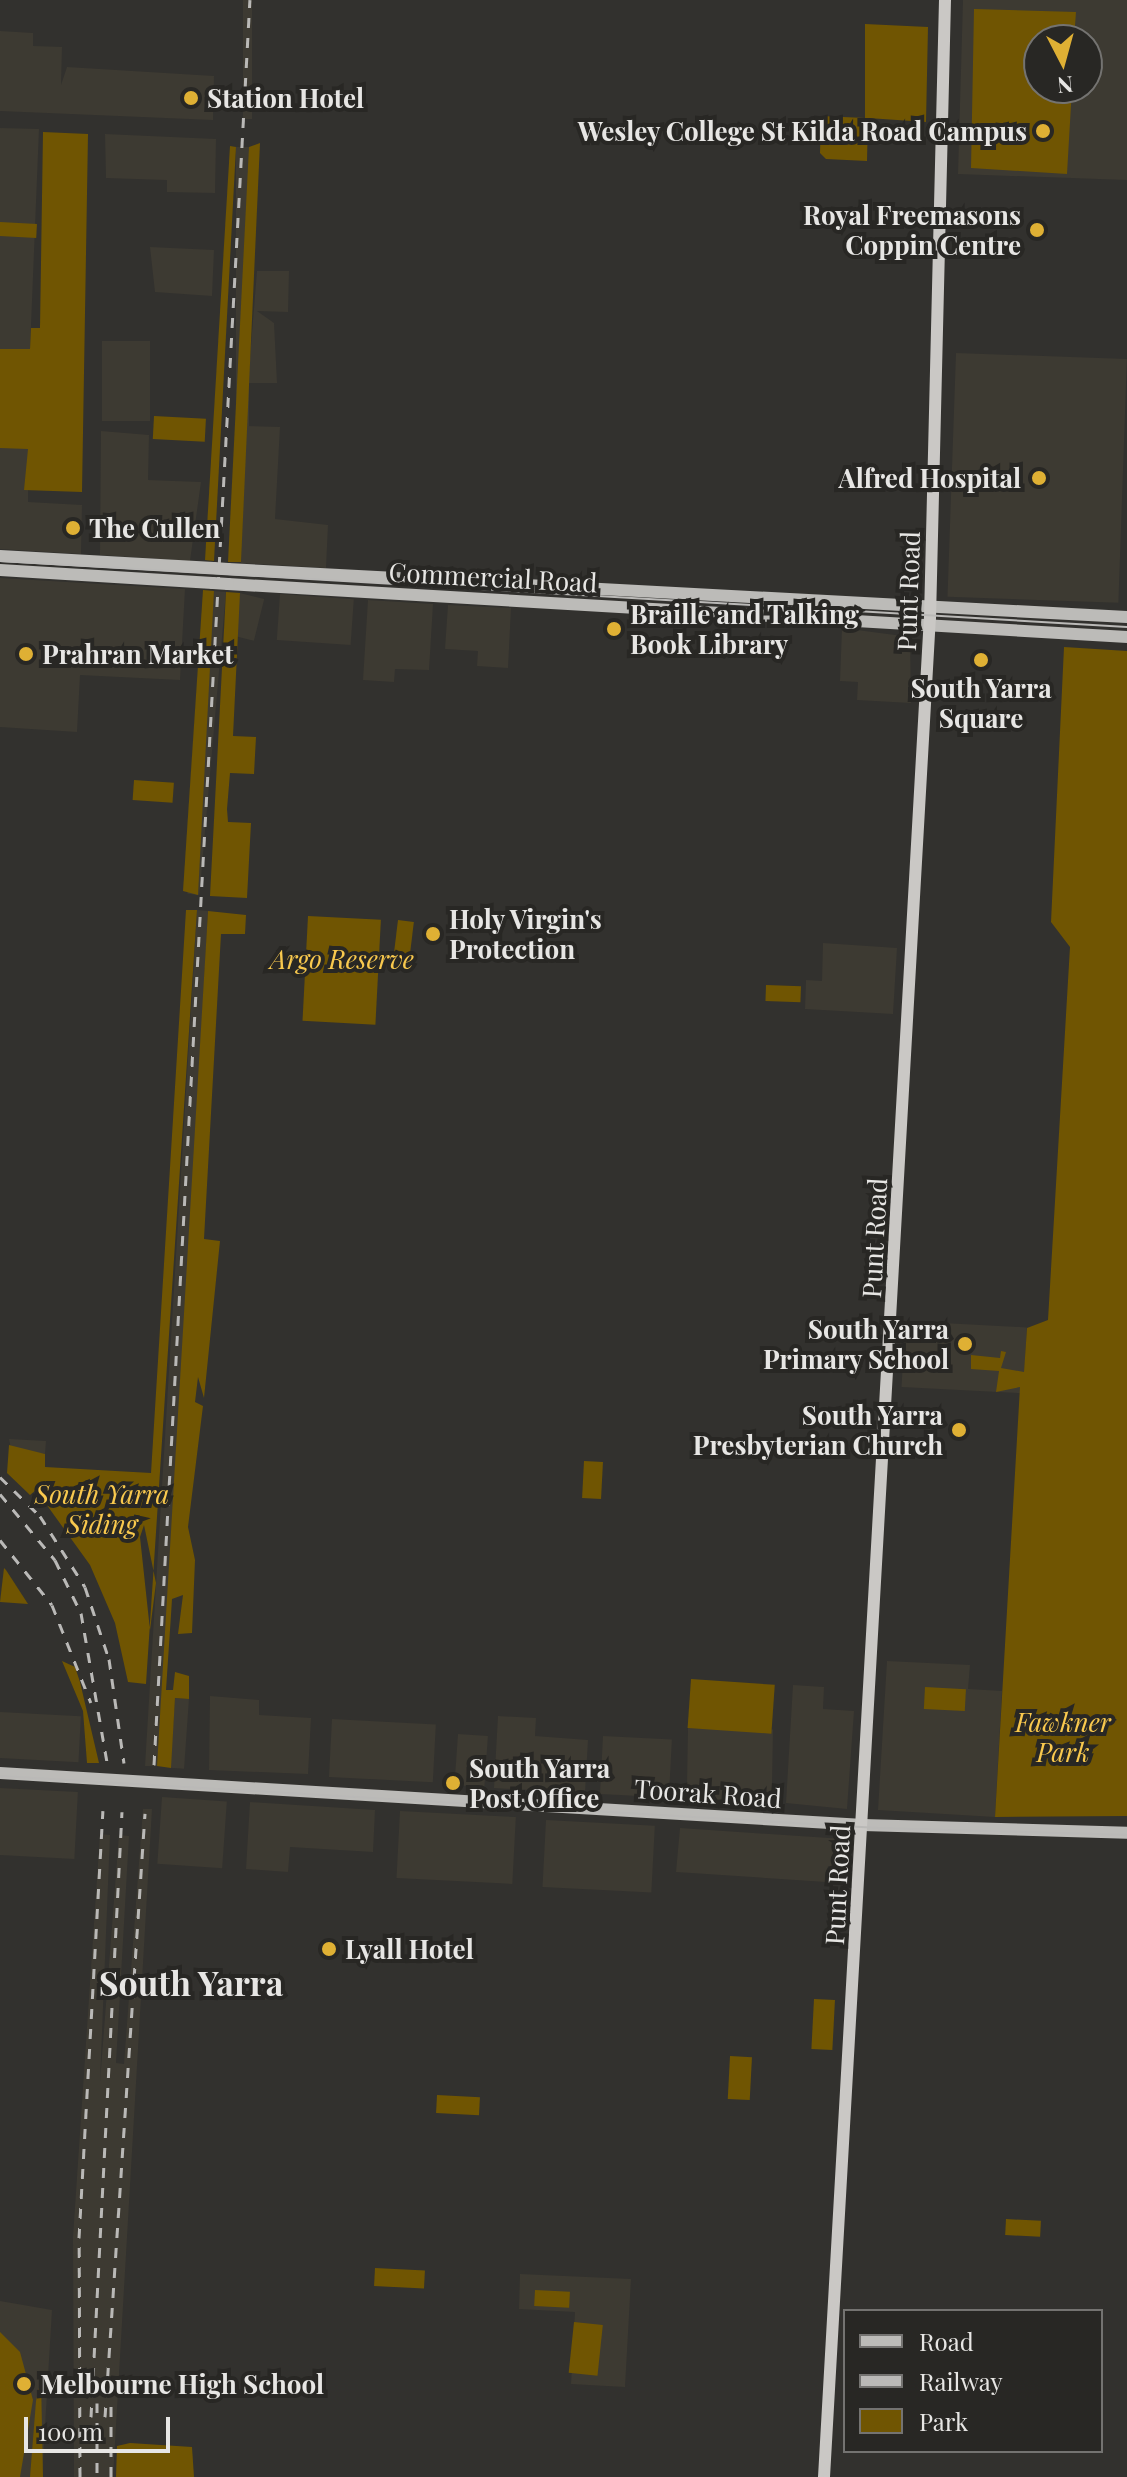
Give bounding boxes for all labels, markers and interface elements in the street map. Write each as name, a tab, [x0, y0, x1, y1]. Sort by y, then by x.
north arrow	[1023, 24, 1103, 104]
text: N	[1056, 70, 1075, 102]
place label: Station Hotel	[207, 82, 364, 114]
marker: Station Hotel	[182, 89, 200, 107]
place label: Wesley College St Kilda Road Campus	[577, 115, 1027, 147]
marker: Wesley College St Kilda Road Campus	[1034, 122, 1052, 140]
place label: Royal Freemasons Coppin Centre	[803, 199, 1021, 260]
marker: Royal Freemasons Coppin Centre	[1028, 221, 1046, 239]
place label: Alfred Hospital	[838, 462, 1021, 494]
marker: Alfred Hospital	[1028, 467, 1050, 489]
place label: The Cullen	[89, 512, 220, 544]
marker: The Cullen	[64, 519, 82, 537]
street label: Punt Road	[890, 530, 926, 652]
street label: Commercial Road	[388, 556, 598, 598]
place label: Braille and Talking Book Library	[630, 598, 859, 660]
marker: Braille and Talking Book Library	[605, 620, 623, 638]
place label: Prahran Market	[42, 638, 233, 670]
marker: Prahran Market	[17, 645, 35, 663]
marker: South Yarra Square	[972, 651, 990, 669]
place label: South Yarra Square	[910, 672, 1052, 734]
place label: Holy Virgin's Protection	[449, 903, 603, 964]
marker: Holy Virgin's Protection	[424, 925, 442, 943]
park label: Argo Reserve	[270, 943, 414, 975]
street label: Punt Road	[855, 1177, 893, 1299]
place label: South Yarra Primary School	[762, 1313, 949, 1374]
marker: South Yarra Primary School	[956, 1335, 974, 1353]
place label: South Yarra Presbyterian Church	[693, 1399, 943, 1460]
marker: South Yarra Presbyterian Church	[950, 1421, 968, 1439]
park label: South Yarra Siding	[35, 1478, 169, 1540]
park label: Fawkner Park	[1015, 1706, 1111, 1768]
place label: South Yarra Post Office	[469, 1752, 611, 1814]
street label: Toorak Road	[633, 1772, 783, 1814]
marker: South Yarra Post Office	[444, 1774, 462, 1792]
street label: Punt Road	[818, 1824, 856, 1946]
place label: Lyall Hotel	[345, 1933, 474, 1965]
marker: Lyall Hotel	[320, 1940, 338, 1958]
district label: South Yarra	[98, 1963, 284, 2003]
legend	[843, 2309, 1103, 2453]
text: Road	[919, 2325, 974, 2357]
text: Railway	[919, 2365, 1003, 2397]
place label: Melbourne High School	[40, 2368, 324, 2400]
marker: Melbourne High School	[15, 2375, 33, 2393]
scale bar	[28, 2401, 174, 2451]
text: Park	[919, 2405, 968, 2437]
text: 100 m	[38, 2415, 103, 2447]

